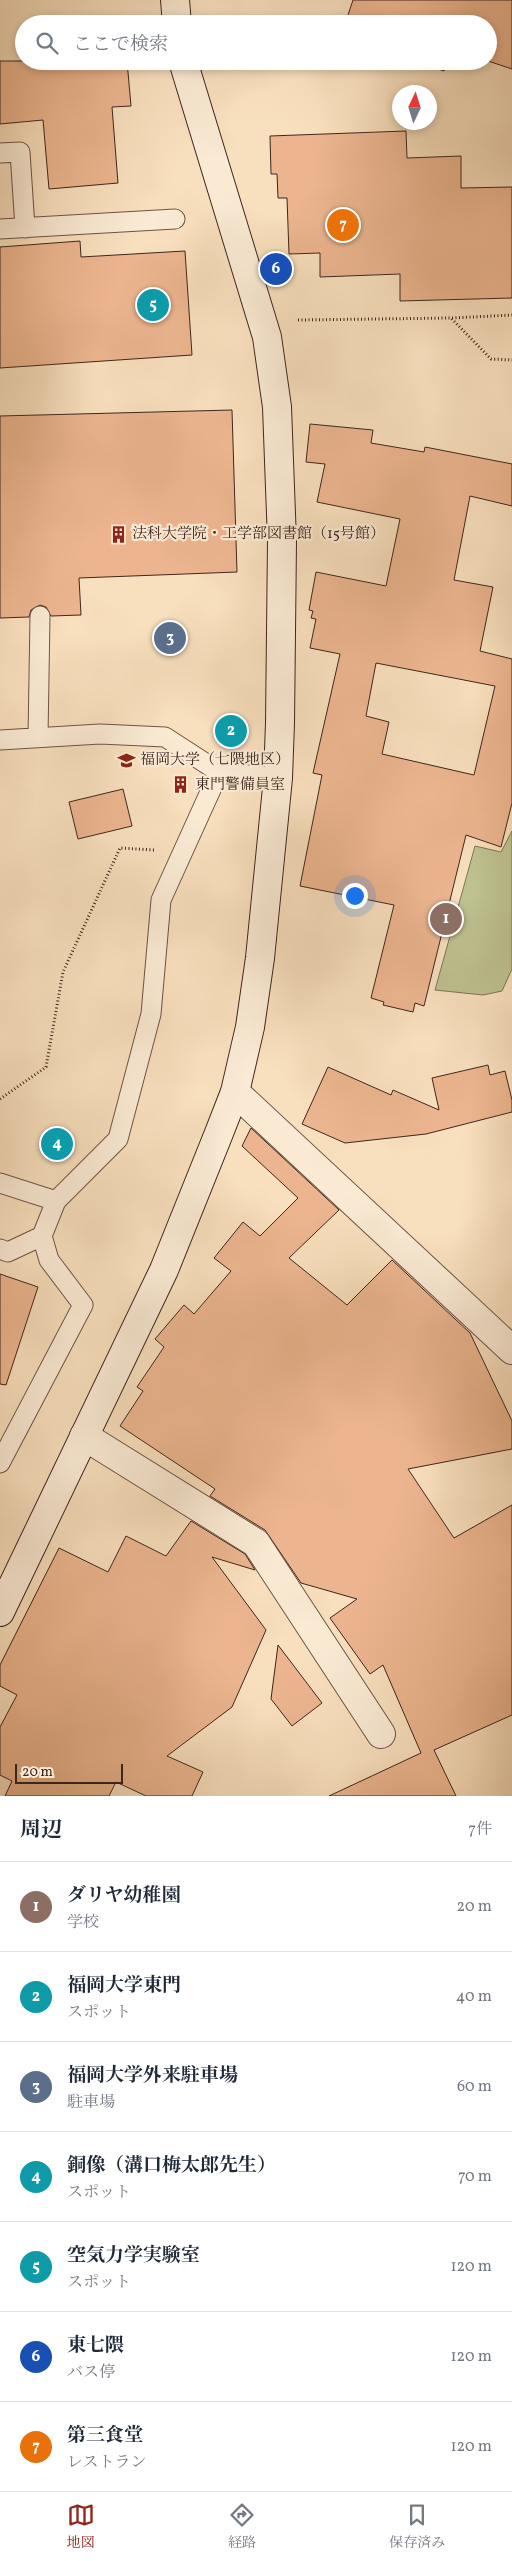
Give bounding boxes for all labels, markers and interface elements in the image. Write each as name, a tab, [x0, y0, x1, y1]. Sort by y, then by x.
search box	[15, 15, 497, 70]
icon: search	[33, 29, 61, 57]
text: ここで検索	[73, 32, 168, 58]
north arrow	[392, 85, 437, 130]
pin: 7	[327, 206, 359, 244]
pin: 6	[260, 250, 292, 288]
pin: 5	[137, 286, 169, 324]
building icon: 法科大学院・工学部図書館（15号館）	[108, 524, 128, 544]
place label: 法科大学院・工学部図書館（15号館）	[132, 524, 385, 545]
pin: 3	[154, 619, 186, 657]
pin: 2	[215, 712, 247, 750]
school or university icon: 福岡大学（七隈地区）	[116, 750, 136, 770]
place label: 福岡大学（七隈地区）	[140, 750, 290, 771]
building icon: 東門警備員室	[171, 775, 191, 795]
place label: 東門警備員室	[195, 775, 285, 796]
your location	[342, 883, 368, 909]
pin: 1	[430, 900, 462, 938]
pin: 4	[41, 1125, 73, 1163]
scale bar	[15, 1761, 122, 1784]
text: 20 m	[22, 1763, 53, 1782]
text: 周辺	[20, 1816, 62, 1845]
text: 7件	[468, 1819, 492, 1841]
text: ダリヤ幼稚園	[67, 1883, 181, 1909]
text: 1	[33, 1896, 39, 1918]
text: 20 m	[457, 1896, 492, 1918]
text: 学校	[67, 1912, 99, 1934]
text: 福岡大学東門	[67, 1973, 181, 1999]
text: 2	[32, 1986, 40, 2008]
text: 40 m	[456, 1986, 492, 2008]
text: スポット	[67, 2002, 131, 2024]
text: 福岡大学外来駐車場	[67, 2063, 238, 2089]
text: 3	[32, 2076, 40, 2098]
text: 60 m	[457, 2076, 492, 2098]
text: 駐車場	[67, 2092, 115, 2114]
text: 銅像（溝口梅太郎先生）	[67, 2153, 276, 2179]
text: 4	[31, 2166, 41, 2188]
text: 70 m	[458, 2166, 492, 2188]
text: スポット	[67, 2182, 131, 2204]
text: 空気力学実験室	[67, 2243, 200, 2269]
text: 5	[32, 2256, 40, 2278]
text: 120 m	[450, 2256, 492, 2278]
text: スポット	[67, 2272, 131, 2294]
text: 東七隈	[67, 2333, 124, 2359]
text: 6	[32, 2346, 40, 2368]
text: 120 m	[450, 2346, 492, 2368]
text: バス停	[67, 2362, 115, 2384]
text: 第三食堂	[67, 2423, 143, 2449]
text: 7	[32, 2436, 40, 2458]
text: 120 m	[450, 2436, 492, 2458]
text: レストラン	[67, 2452, 147, 2474]
tab: 地図	[67, 2501, 95, 2553]
tab: 経路	[228, 2501, 256, 2553]
tab: 保存済み	[389, 2501, 445, 2553]

